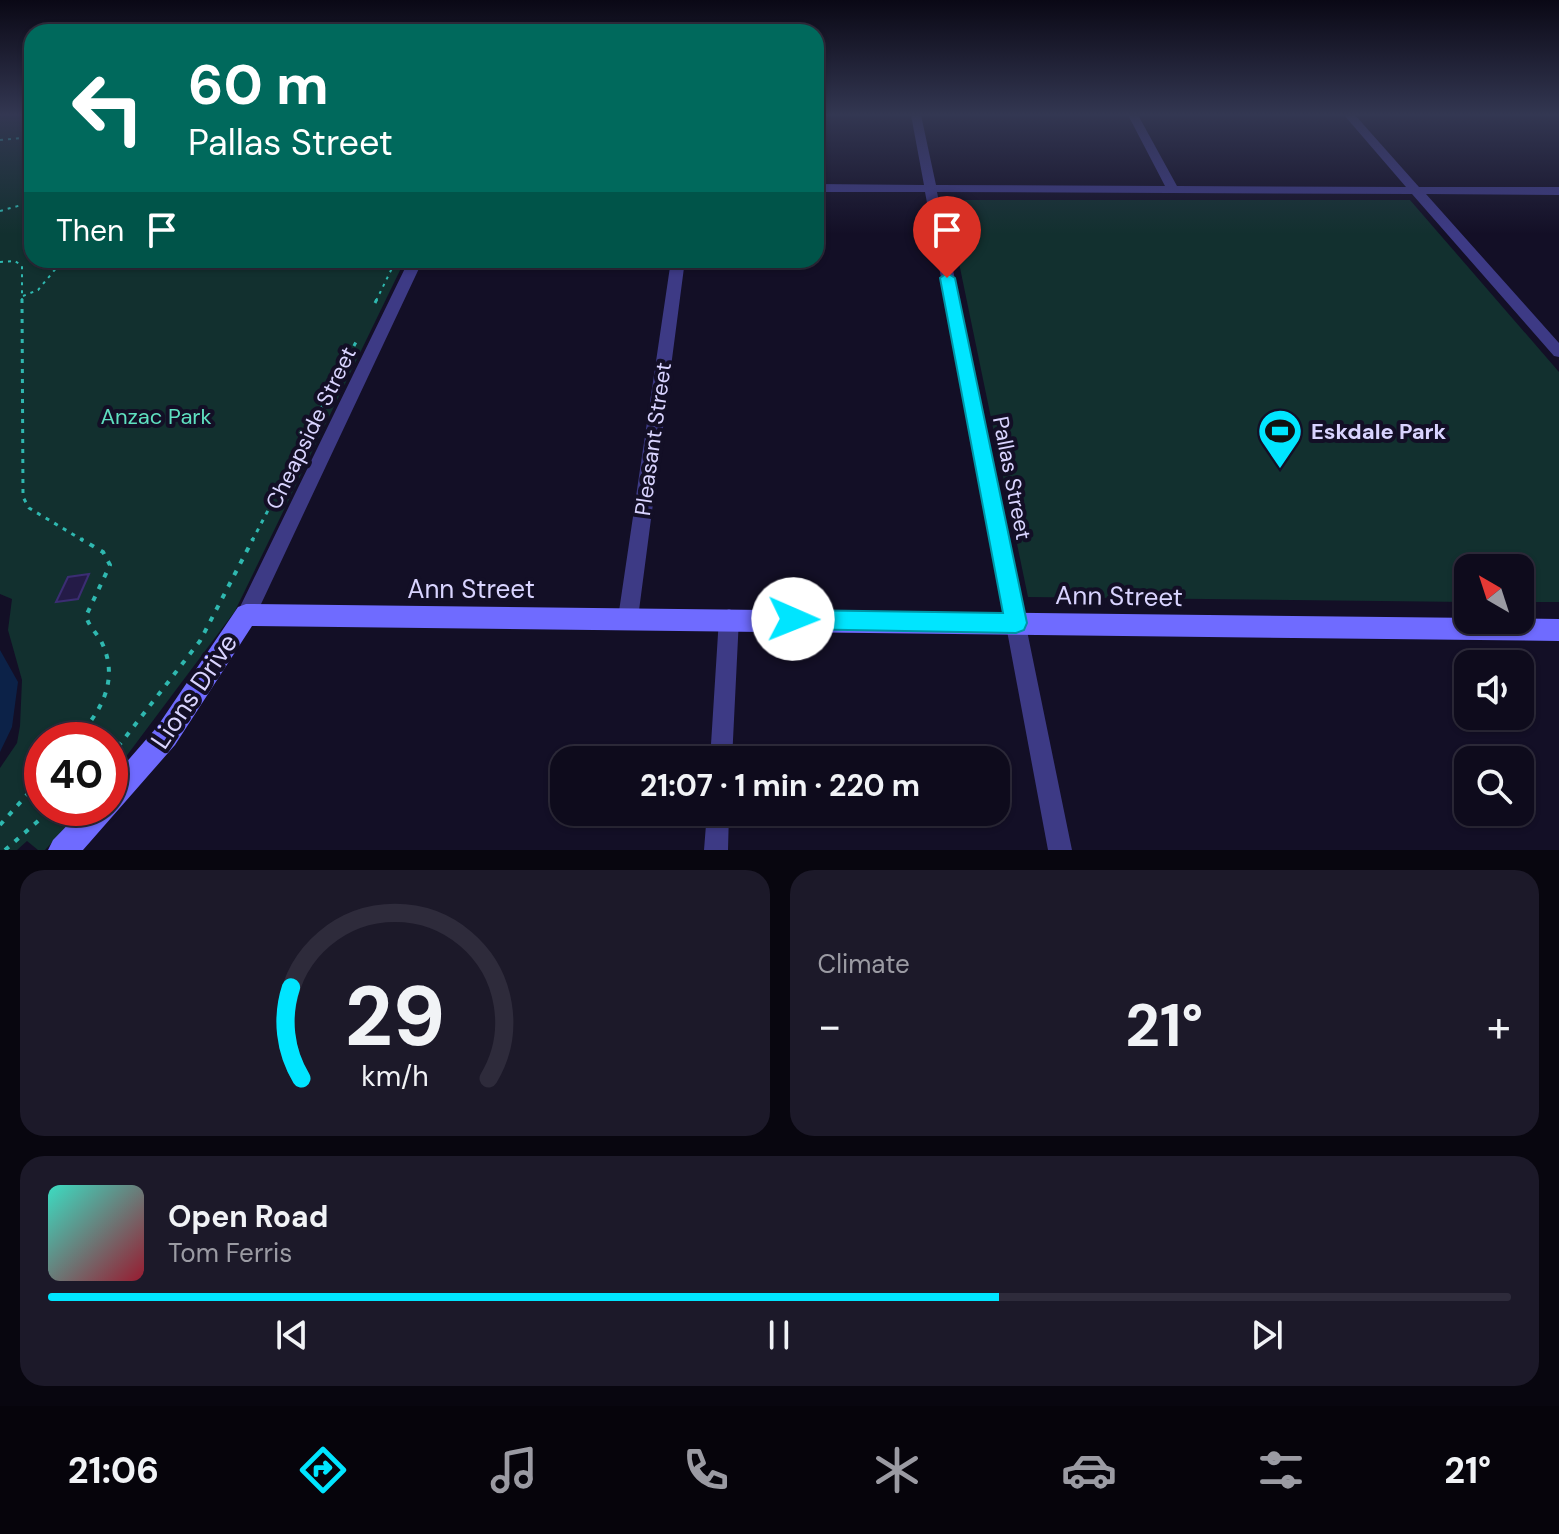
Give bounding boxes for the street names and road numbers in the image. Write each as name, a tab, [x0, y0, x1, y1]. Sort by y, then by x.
street label: Cheapside Street	[259, 342, 363, 514]
street label: Pleasant Street	[628, 360, 678, 518]
street label: Pallas Street	[986, 414, 1038, 542]
street label: Ann Street	[407, 572, 535, 606]
street label: Ann Street	[1055, 578, 1183, 614]
street label: Lions Drive	[143, 627, 245, 755]

